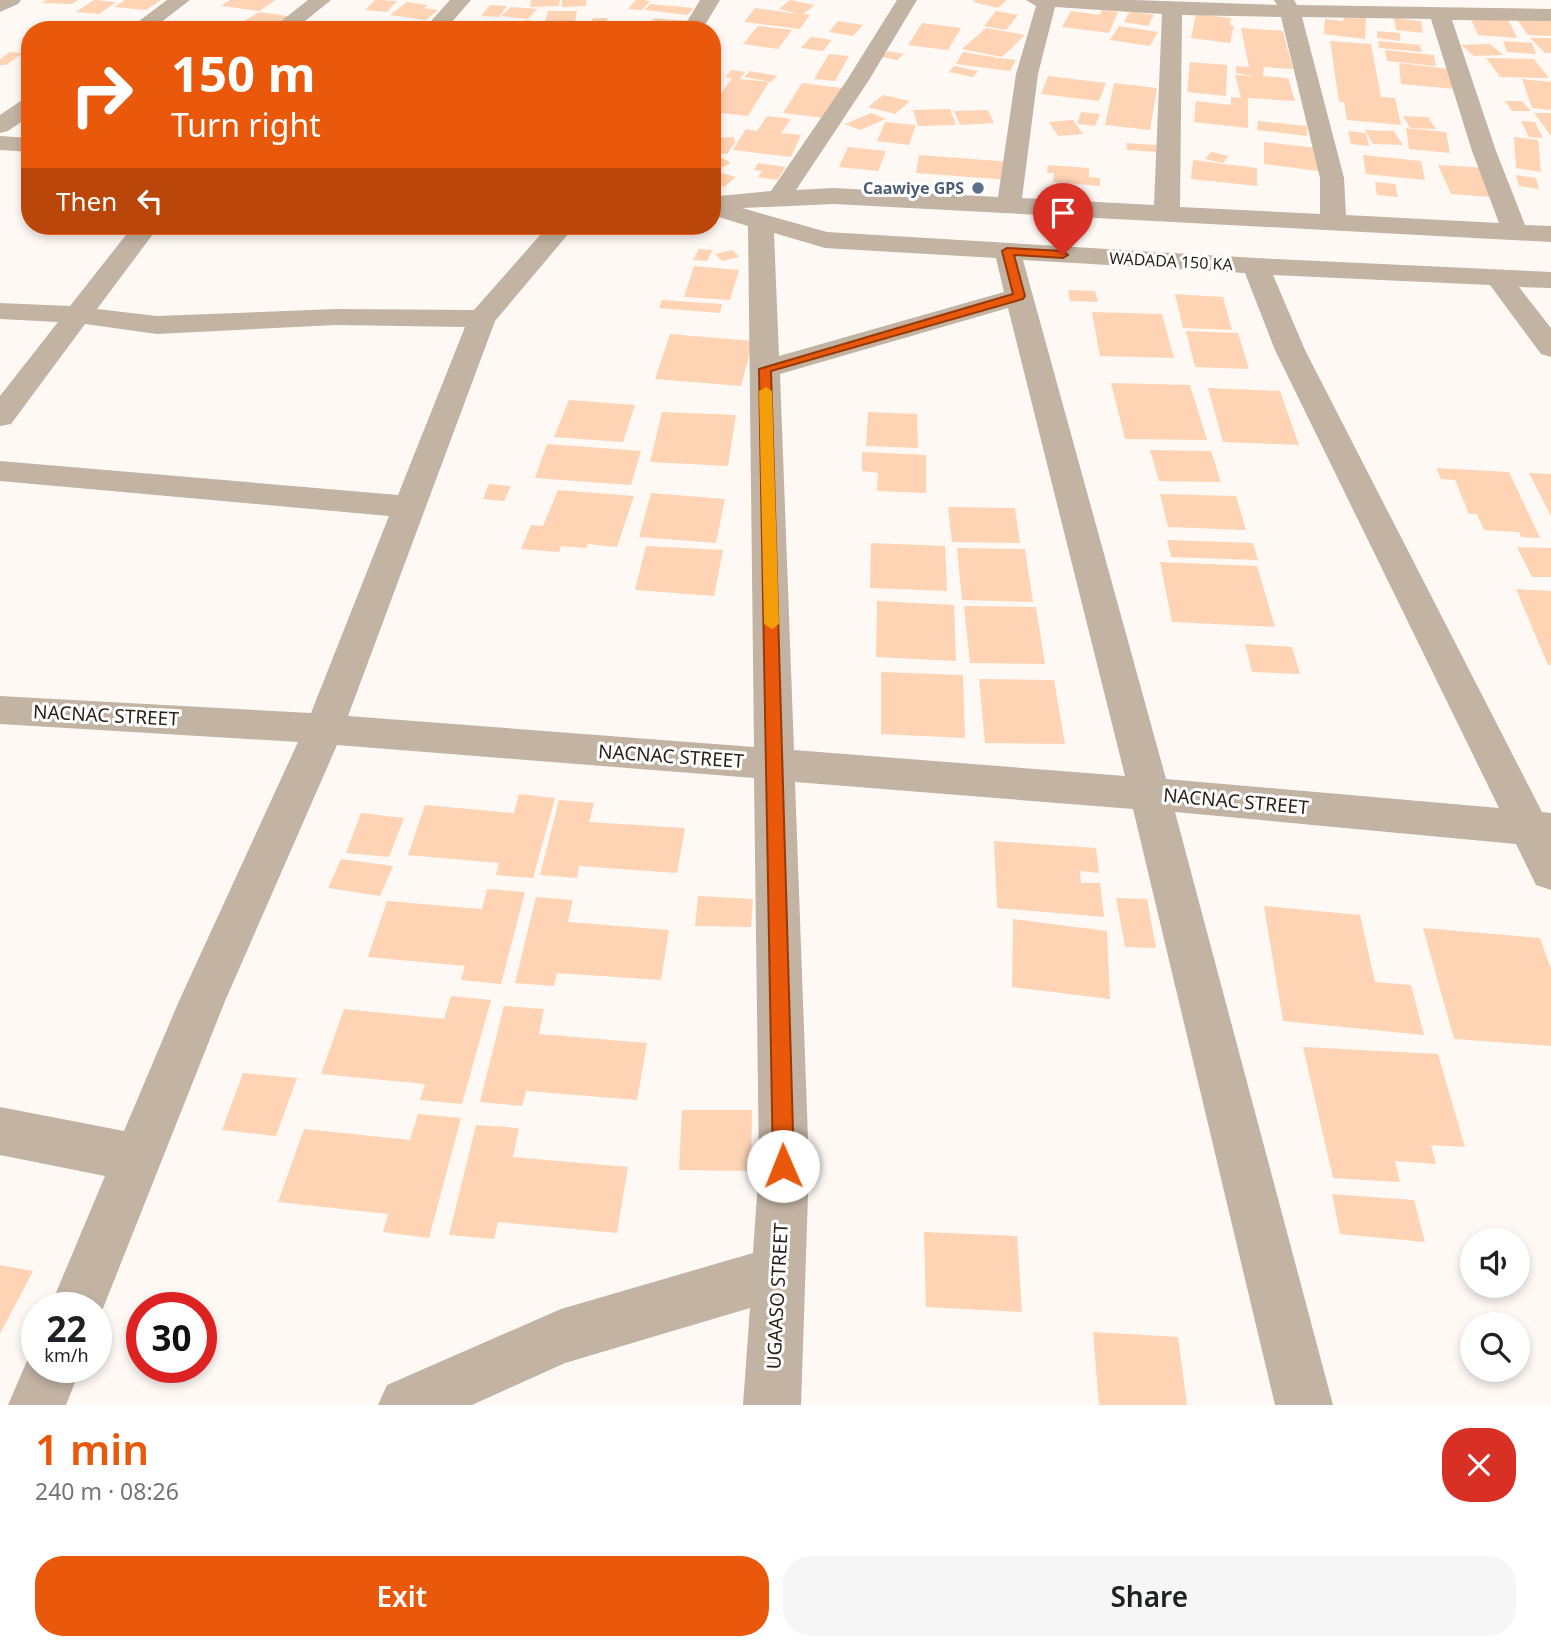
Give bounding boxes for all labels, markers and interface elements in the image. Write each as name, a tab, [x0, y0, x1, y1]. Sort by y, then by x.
text: 150 m	[171, 40, 316, 106]
icon: right	[56, 49, 147, 140]
text: Turn right	[171, 103, 321, 146]
place label: Caawiye GPS	[863, 177, 964, 199]
marker: Caawiye GPS	[970, 180, 986, 196]
icon: left	[131, 182, 169, 220]
text: Then	[56, 183, 117, 219]
pin	[1033, 183, 1093, 255]
icon: arrive	[1044, 194, 1082, 232]
street label: WADADA 150 KA	[1109, 247, 1234, 275]
street label: NACNAC STREET	[32, 698, 180, 732]
street label: NACNAC STREET	[597, 738, 745, 774]
street label: NACNAC STREET	[1162, 782, 1310, 820]
position arrow	[746, 1129, 820, 1203]
street label: UGAASO STREET	[760, 1222, 794, 1370]
map controls	[1460, 1228, 1530, 1382]
button: sound	[1460, 1228, 1530, 1298]
speed limit sign: 30	[126, 1292, 217, 1383]
text: 22	[46, 1305, 87, 1352]
button: search	[1460, 1312, 1530, 1382]
text: km/h	[44, 1343, 89, 1367]
text: 1 min	[35, 1420, 149, 1477]
button: close	[1442, 1428, 1516, 1502]
text: 240 m · 08:26	[35, 1475, 179, 1507]
button: Exit	[35, 1556, 769, 1636]
button: Share	[783, 1556, 1516, 1636]

